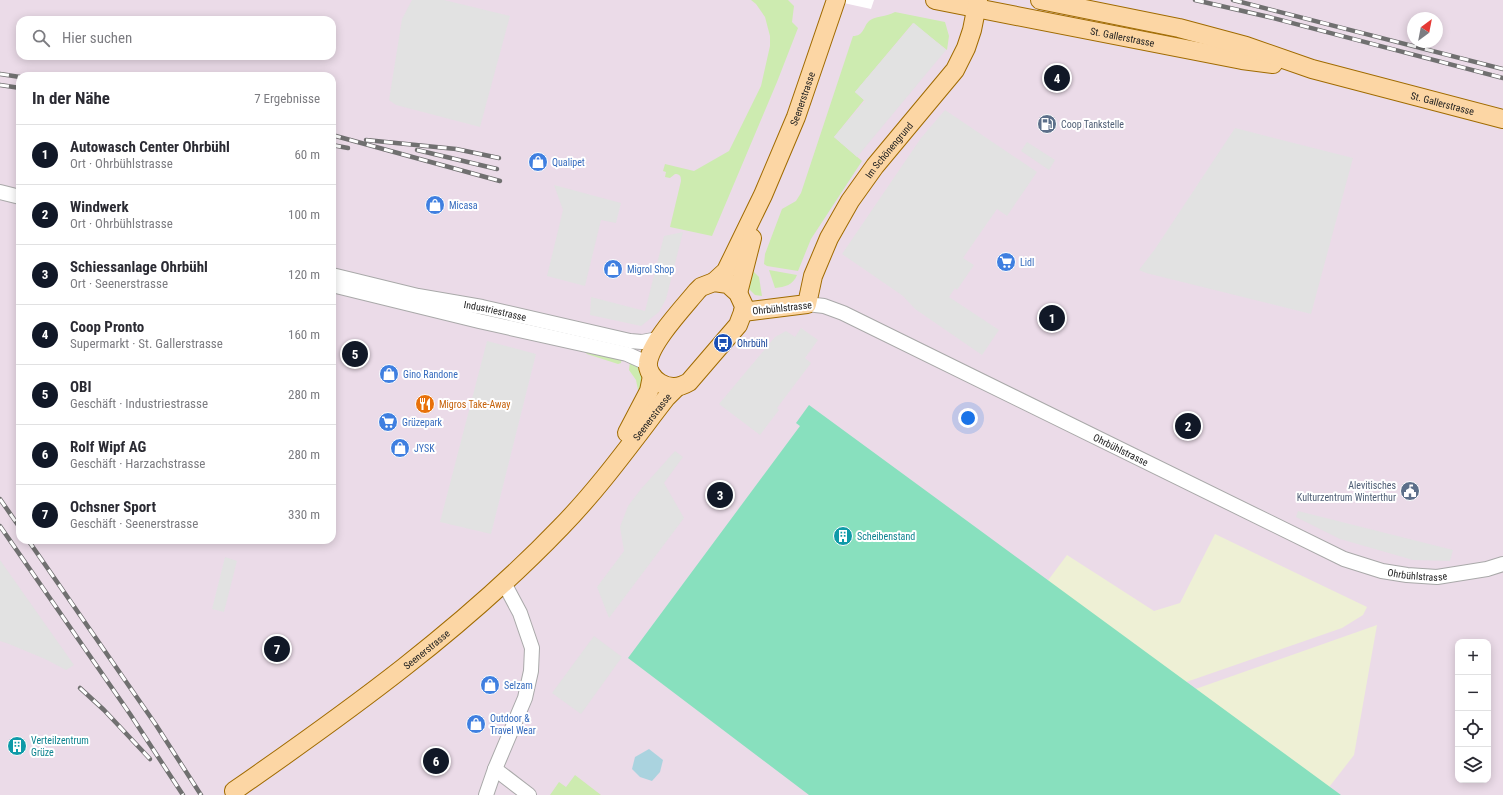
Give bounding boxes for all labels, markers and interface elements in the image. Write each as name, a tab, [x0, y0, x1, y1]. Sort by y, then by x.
north arrow	[1407, 12, 1443, 48]
search box	[16, 16, 336, 60]
street label: St. Gallerstrasse	[1089, 25, 1156, 48]
icon: search	[30, 27, 52, 49]
text: Hier suchen	[62, 29, 132, 47]
pin: 4	[1044, 63, 1070, 93]
street label: Seenerstrasse	[788, 70, 817, 127]
text: In der Nähe	[32, 88, 110, 108]
street label: St. Gallerstrasse	[1410, 90, 1476, 117]
text: 7 Ergebnisse	[254, 91, 320, 106]
fuel station icon: Coop Tankstelle	[1036, 113, 1058, 135]
place label: Coop Tankstelle	[1061, 119, 1124, 130]
street label: Im Schönengrund	[863, 120, 915, 180]
text: Autowasch Center Ohrbühl	[70, 138, 230, 156]
text: 1	[42, 147, 48, 162]
text: 60 m	[294, 147, 320, 162]
shop icon: Qualipet	[527, 151, 549, 173]
text: Ort · Ohrbühlstrasse	[70, 156, 173, 171]
place label: Qualipet	[552, 157, 585, 168]
shop icon: Micasa	[424, 194, 446, 216]
text: Windwerk	[70, 198, 129, 216]
place label: Micasa	[449, 200, 478, 211]
text: 2	[42, 207, 48, 222]
text: 100 m	[288, 207, 320, 222]
text: Ort · Ohrbühlstrasse	[70, 216, 173, 231]
supermarket icon: Lidl	[995, 251, 1017, 273]
place label: Lidl	[1020, 257, 1034, 268]
text: Schiessanlage Ohrbühl	[70, 258, 208, 276]
shop icon: Migrol Shop	[602, 258, 624, 280]
place label: Migrol Shop	[627, 264, 674, 275]
text: 3	[42, 267, 48, 282]
text: 120 m	[288, 267, 320, 282]
text: Ort · Seenerstrasse	[70, 276, 168, 291]
street label: Industriestrasse	[463, 298, 528, 323]
street label: Ohrbühlstrasse	[752, 299, 813, 317]
pin: 1	[1039, 303, 1065, 333]
text: Coop Pronto	[70, 318, 144, 336]
text: 4	[42, 327, 48, 342]
text: 160 m	[288, 327, 320, 342]
bus stop icon: Ohrbühl	[712, 332, 734, 354]
text: Supermarkt · St. Gallerstrasse	[70, 336, 223, 351]
place label: Ohrbühl	[737, 338, 768, 349]
pin: 5	[342, 339, 368, 369]
shop icon: Gino Randone	[378, 363, 400, 385]
place label: Gino Randone	[403, 369, 458, 380]
text: OBI	[70, 378, 92, 396]
text: 5	[42, 387, 48, 402]
text: 280 m	[288, 387, 320, 402]
street label: Seenerstrasse	[630, 391, 673, 442]
restaurant icon: Migros Take-Away	[414, 393, 436, 415]
text: Geschäft · Industriestrasse	[70, 396, 208, 411]
place label: Migros Take-Away	[439, 399, 510, 410]
your location	[958, 408, 978, 428]
supermarket icon: Grüzepark	[377, 411, 399, 433]
pin: 2	[1175, 411, 1201, 441]
place label: Grüzepark	[402, 417, 443, 428]
street label: Ohrbühlstrasse	[1092, 431, 1150, 468]
shop icon: JYSK	[389, 437, 411, 459]
text: Rolf Wipf AG	[70, 438, 146, 456]
place label: JYSK	[414, 443, 435, 454]
text: 6	[42, 447, 48, 462]
text: 280 m	[288, 447, 320, 462]
text: Geschäft · Harzachstrasse	[70, 456, 205, 471]
pin: 3	[707, 480, 733, 510]
place label: Alevitisches Kulturzentrum Winterthur	[1297, 480, 1396, 503]
public building icon: Alevitisches Kulturzentrum Winterthur	[1399, 480, 1421, 502]
text: Ochsner Sport	[70, 498, 156, 516]
text: 7	[42, 507, 48, 522]
text: 330 m	[288, 507, 320, 522]
text: Geschäft · Seenerstrasse	[70, 516, 198, 531]
building icon: Scheibenstand	[832, 525, 854, 547]
place label: Scheibenstand	[857, 531, 915, 542]
street label: Ohrbühlstrasse	[1387, 566, 1448, 583]
street label: Seenerstrasse	[401, 627, 452, 671]
pin: 7	[264, 634, 290, 664]
map controls	[1455, 639, 1491, 783]
button: +	[1455, 639, 1491, 675]
shop icon: Selzam	[479, 674, 501, 696]
button: −	[1455, 675, 1491, 711]
place label: Selzam	[504, 680, 533, 691]
button: locate	[1455, 711, 1491, 747]
shop icon: Outdoor & Travel Wear	[465, 713, 487, 735]
place label: Outdoor & Travel Wear	[490, 713, 536, 736]
building icon: Verteilzentrum Grüze	[6, 735, 28, 757]
place label: Verteilzentrum Grüze	[31, 735, 89, 758]
pin: 6	[423, 746, 449, 776]
button: layers	[1455, 747, 1491, 783]

